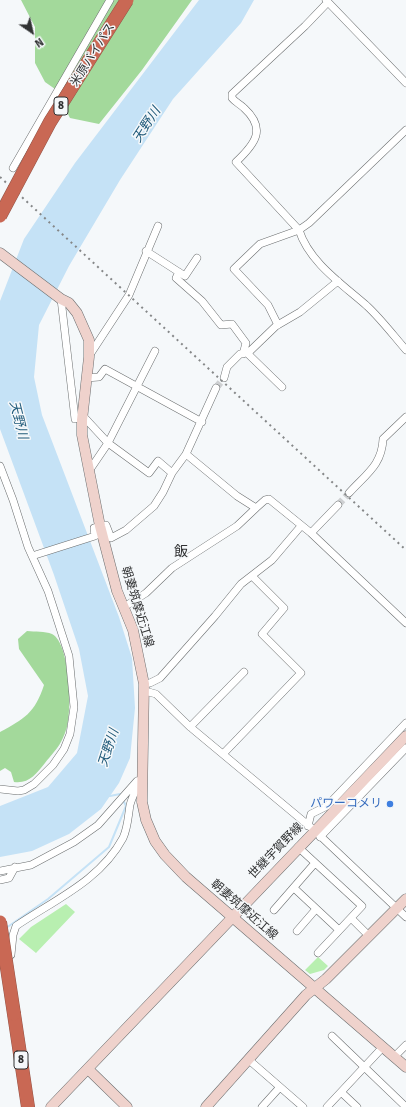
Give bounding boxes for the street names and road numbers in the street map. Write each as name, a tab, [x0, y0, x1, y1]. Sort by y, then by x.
street label: 米原バイパス	[68, 21, 118, 89]
road number: 8	[54, 97, 68, 115]
street label: 朝妻筑摩近江線	[118, 565, 156, 649]
street label: 世継宇賀野線	[246, 820, 306, 882]
street label: 朝妻筑摩近江線	[208, 877, 280, 943]
road number: 8	[14, 1051, 28, 1069]

